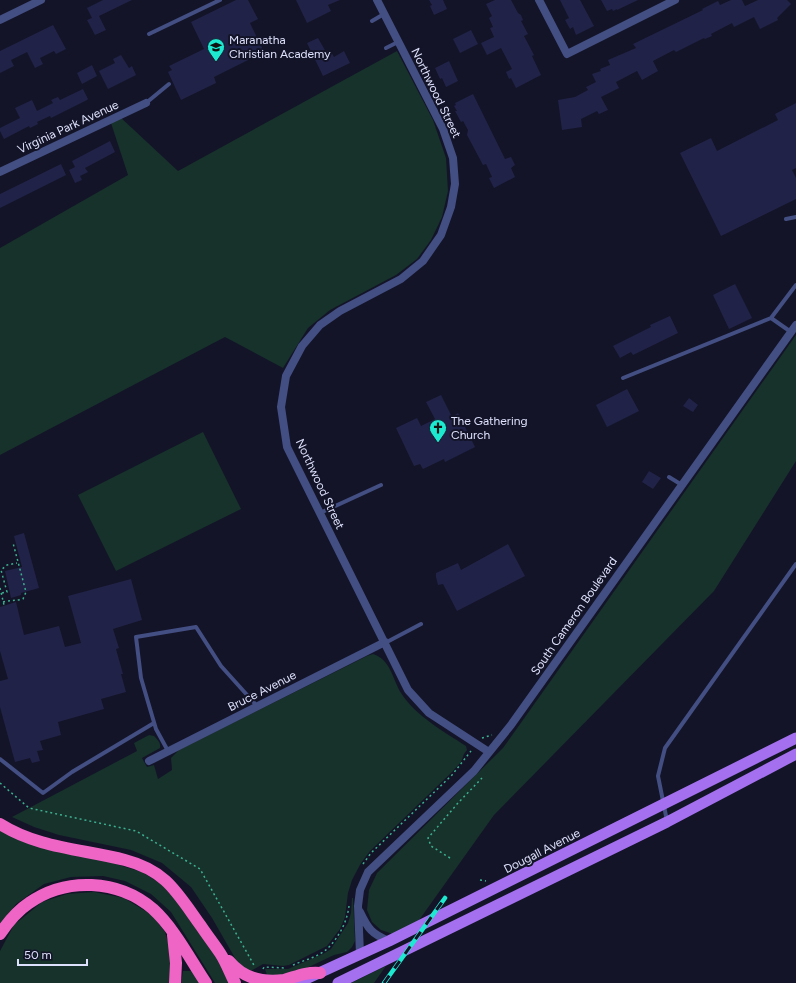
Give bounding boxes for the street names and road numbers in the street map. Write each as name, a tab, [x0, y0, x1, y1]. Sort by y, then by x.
street label: Northwood Street	[408, 46, 464, 141]
street label: Virginia Park Avenue	[15, 97, 121, 157]
street label: Northwood Street	[293, 437, 347, 532]
street label: South Cameron Boulevard	[528, 554, 620, 678]
street label: Bruce Avenue	[226, 668, 299, 714]
street label: Dougall Avenue	[501, 826, 583, 876]

